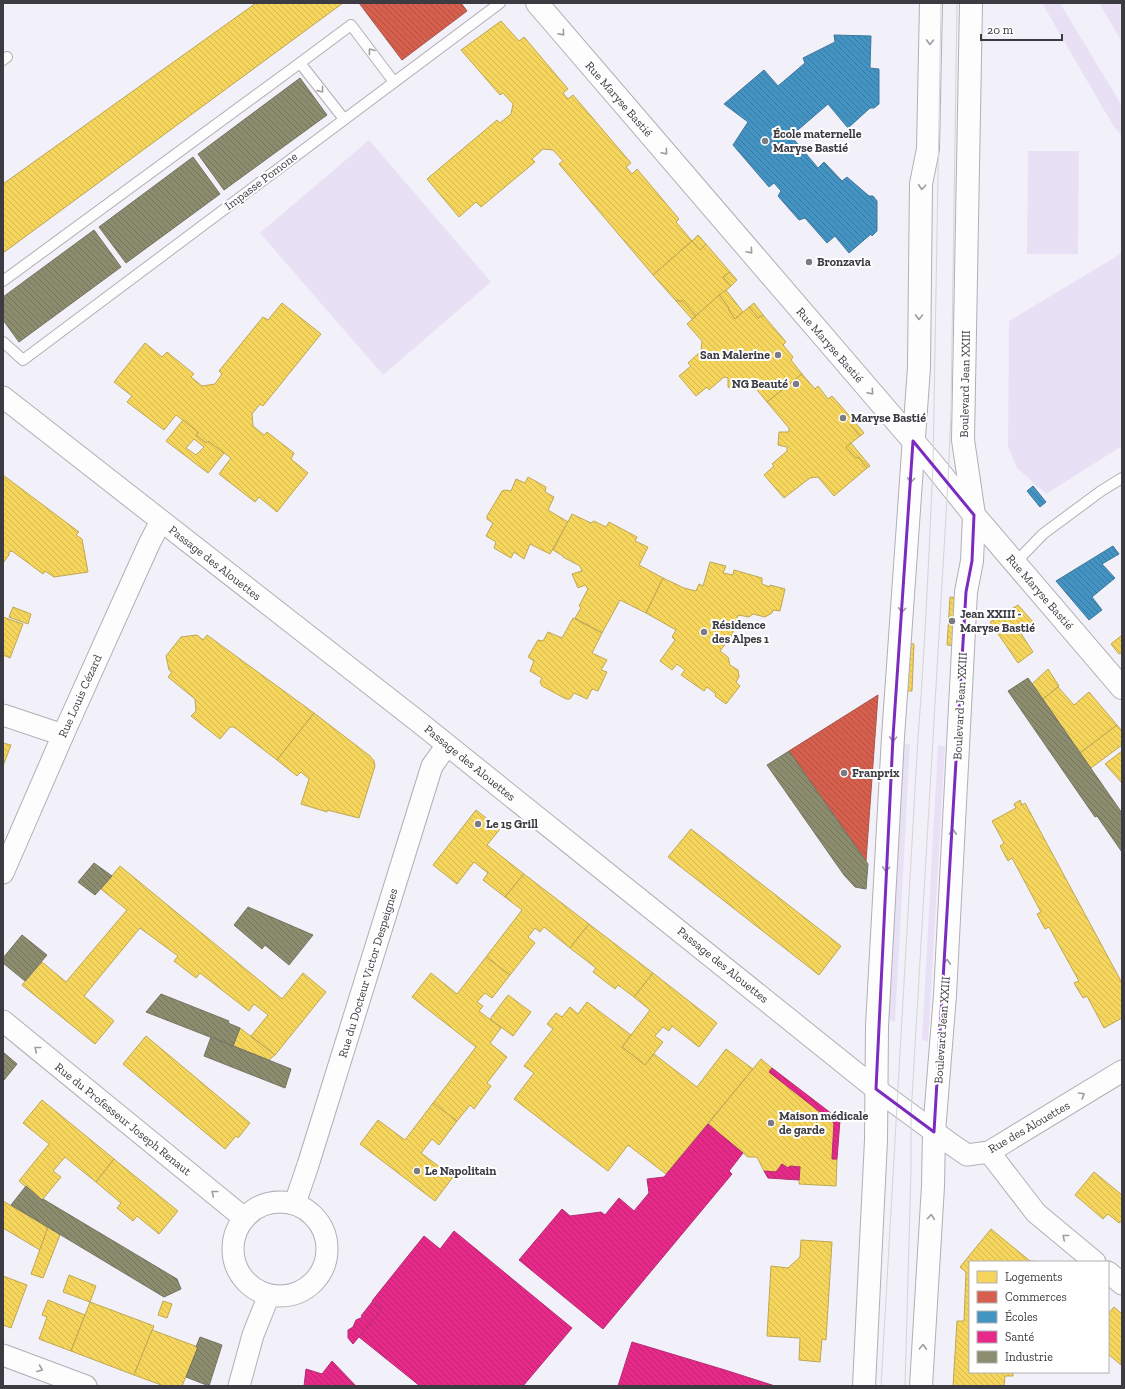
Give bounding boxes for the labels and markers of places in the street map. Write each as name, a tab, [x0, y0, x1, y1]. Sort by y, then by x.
place label: École maternelle Maryse Bastié	[773, 127, 862, 155]
marker: École maternelle Maryse Bastié	[760, 136, 770, 146]
place label: Bronzavia	[817, 255, 871, 269]
marker: Bronzavia	[804, 257, 814, 267]
place label: San Malerine	[700, 348, 770, 362]
marker: San Malerine	[773, 350, 783, 360]
place label: NG Beauté	[732, 377, 788, 391]
marker: NG Beauté	[791, 379, 801, 389]
place label: Maryse Bastié	[851, 411, 926, 425]
marker: Maryse Bastié	[838, 413, 848, 423]
place label: Jean XXIII - Maryse Bastié	[960, 607, 1035, 635]
marker: Jean XXIII - Maryse Bastié	[947, 616, 957, 626]
place label: Résidence des Alpes 1	[712, 618, 769, 646]
marker: Résidence des Alpes 1	[699, 627, 709, 637]
place label: Franprix	[852, 766, 900, 780]
marker: Franprix	[839, 768, 849, 778]
place label: Le 15 Grill	[486, 817, 539, 831]
marker: Le 15 Grill	[473, 819, 483, 829]
place label: Maison médicale de garde	[779, 1109, 868, 1137]
marker: Maison médicale de garde	[766, 1118, 776, 1128]
place label: Le Napolitain	[425, 1164, 496, 1178]
marker: Le Napolitain	[412, 1166, 422, 1176]

